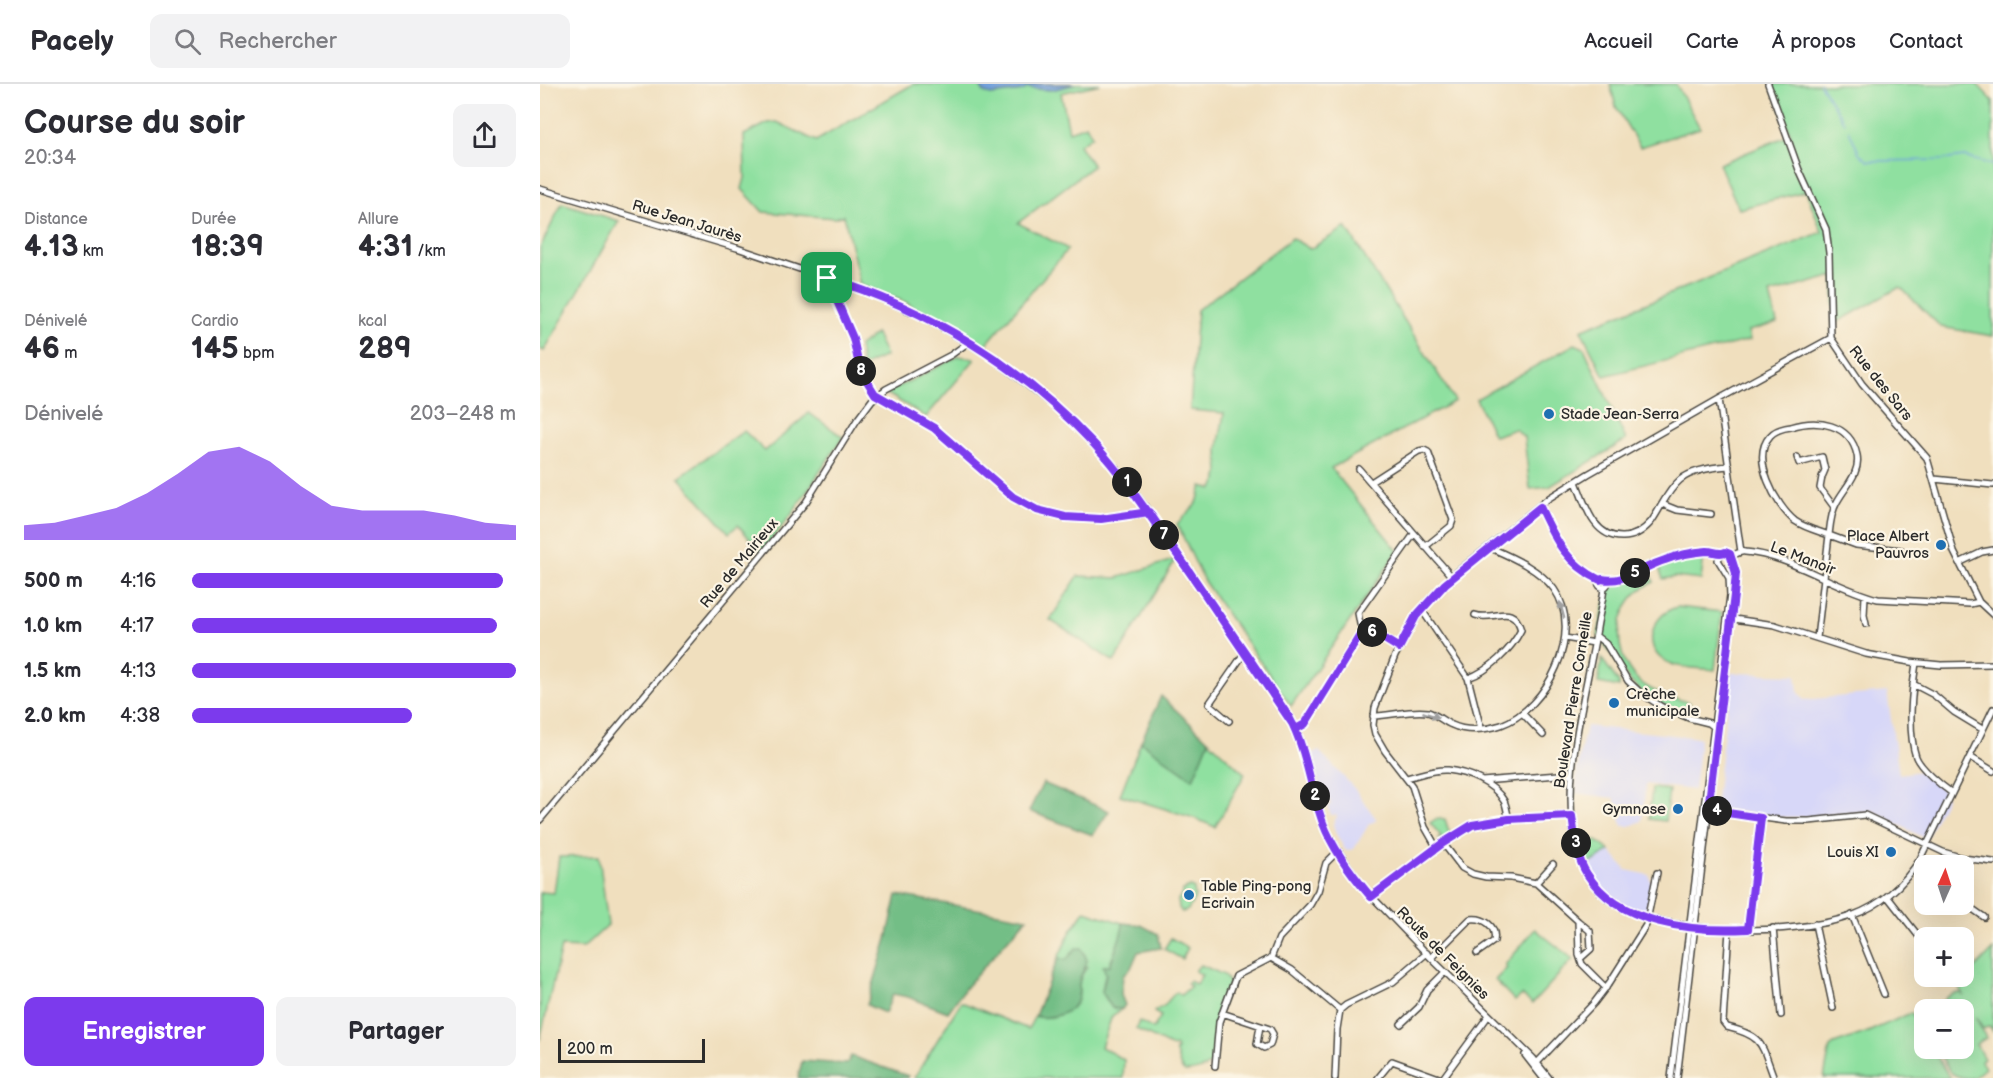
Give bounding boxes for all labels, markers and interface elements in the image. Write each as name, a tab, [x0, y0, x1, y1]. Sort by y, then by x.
search box	[150, 14, 570, 68]
text: Pacely	[30, 25, 114, 58]
icon: search	[171, 25, 204, 58]
text: Rechercher	[219, 28, 337, 55]
text: Accueil	[1584, 29, 1653, 54]
text: Carte	[1686, 29, 1739, 54]
text: À propos	[1772, 29, 1856, 54]
text: Contact	[1889, 29, 1963, 54]
text: Course du soir	[24, 103, 245, 143]
button: share	[453, 104, 516, 167]
text: 20:34	[24, 146, 76, 170]
street label: Rue Jean Jaurès	[630, 196, 745, 247]
text: Distance	[24, 210, 88, 229]
text: Durée	[191, 210, 236, 229]
text: Allure	[358, 210, 399, 229]
text: 4.13	[24, 229, 78, 265]
text: 18:39	[191, 229, 264, 265]
text: 4:31	[358, 229, 413, 265]
text: km	[78, 242, 104, 261]
text: /km	[413, 242, 446, 261]
pin	[801, 252, 852, 303]
icon: arrive	[810, 261, 843, 294]
text: Dénivelé	[24, 312, 87, 331]
text: Cardio	[191, 312, 239, 331]
text: kcal	[358, 312, 387, 331]
text: 46	[24, 331, 60, 367]
text: 145	[191, 331, 239, 367]
text: 289	[358, 331, 412, 367]
street label: Rue des Sars	[1845, 342, 1917, 425]
text: m	[60, 344, 77, 363]
text: bpm	[239, 344, 274, 363]
pin: 8	[846, 356, 876, 386]
text: 8	[856, 361, 866, 380]
text: Dénivelé	[24, 402, 103, 426]
text: 203–248 m	[410, 402, 516, 426]
place label: Stade Jean-Serra	[1561, 405, 1679, 424]
marker: Stade Jean-Serra	[1542, 407, 1556, 421]
pin: 1	[1112, 467, 1142, 497]
text: 1	[1124, 472, 1130, 491]
street label: Rue de Mairieux	[696, 514, 783, 612]
pin: 7	[1149, 520, 1179, 550]
text: 7	[1160, 525, 1168, 544]
place label: Place Albert Pauvros	[1847, 527, 1930, 563]
street label: Le Manoir	[1767, 537, 1839, 580]
marker: Place Albert Pauvros	[1934, 538, 1948, 552]
pin: 5	[1620, 558, 1650, 588]
text: 5	[1630, 563, 1640, 582]
text: 500 m	[24, 569, 83, 593]
text: 4:16	[120, 569, 156, 593]
one-way arrow	[1557, 601, 1567, 619]
street label: Boulevard Pierre Corneille	[1550, 610, 1597, 790]
text: 1.0 km	[24, 614, 82, 638]
text: 4:17	[120, 614, 154, 638]
pin: 6	[1357, 617, 1387, 647]
text: 6	[1367, 622, 1377, 641]
text: 1.5 km	[24, 659, 81, 683]
text: 4:13	[120, 659, 156, 683]
place label: Crèche municipale	[1626, 685, 1700, 721]
marker: Crèche municipale	[1607, 696, 1621, 710]
text: 2.0 km	[24, 704, 86, 728]
text: 4:38	[120, 704, 160, 728]
one-way arrow	[1422, 711, 1440, 721]
pin: 2	[1300, 781, 1330, 811]
text: 2	[1310, 786, 1320, 805]
pin: 4	[1702, 796, 1732, 826]
place label: Gymnase	[1602, 800, 1666, 819]
text: 4	[1712, 801, 1722, 820]
marker: Gymnase	[1671, 802, 1685, 816]
pin: 3	[1561, 828, 1591, 858]
text: 3	[1571, 833, 1581, 852]
place label: Louis XI	[1827, 843, 1879, 862]
marker: Louis XI	[1884, 845, 1898, 859]
north arrow	[1914, 855, 1974, 915]
map controls	[1914, 855, 1974, 1059]
place label: Table Ping-pong Ecrivain	[1201, 877, 1311, 913]
marker: Table Ping-pong Ecrivain	[1182, 888, 1196, 902]
street label: Route de Feignies	[1392, 903, 1494, 1004]
button: +	[1914, 927, 1974, 987]
button: Enregistrer	[24, 997, 264, 1066]
button: Partager	[276, 997, 516, 1066]
button: −	[1914, 999, 1974, 1059]
scale bar	[558, 1036, 705, 1064]
text: 200 m	[567, 1040, 613, 1059]

